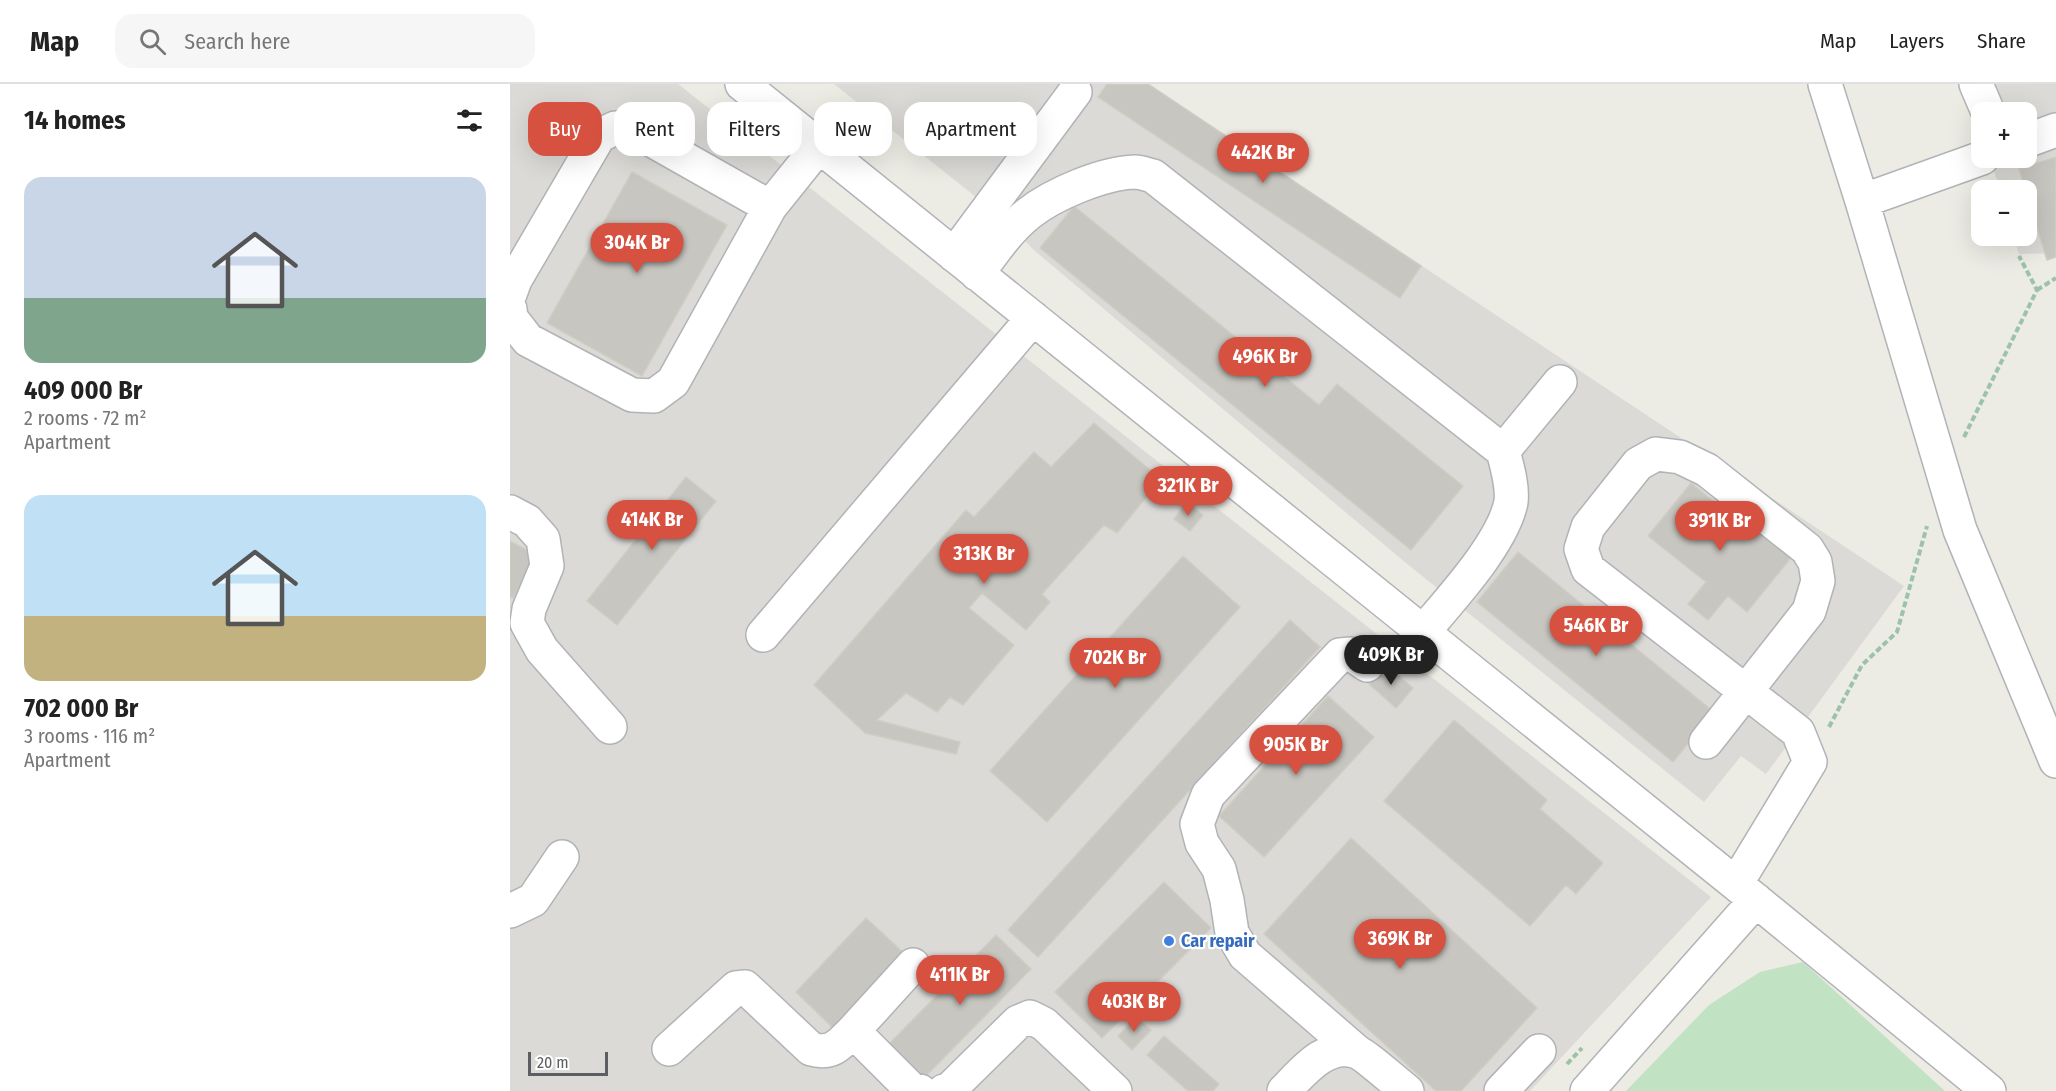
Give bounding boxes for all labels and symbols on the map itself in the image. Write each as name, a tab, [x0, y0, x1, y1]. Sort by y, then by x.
pin: 442K Br	[1208, 133, 1318, 184]
pin: 304K Br	[582, 223, 692, 274]
pin: 496K Br	[1210, 337, 1320, 388]
pin: 321K Br	[1133, 466, 1243, 517]
pin: 414K Br	[597, 500, 707, 551]
pin: 391K Br	[1665, 501, 1775, 552]
pin: 313K Br	[929, 534, 1039, 585]
pin: 546K Br	[1541, 606, 1651, 657]
pin: 409K Br	[1336, 635, 1446, 686]
pin: 702K Br	[1060, 638, 1170, 689]
pin: 905K Br	[1241, 725, 1351, 776]
pin: 369K Br	[1345, 919, 1455, 970]
place label: Car repair	[1181, 930, 1255, 952]
marker: Car repair	[1162, 934, 1176, 948]
pin: 411K Br	[905, 955, 1015, 1006]
pin: 403K Br	[1079, 982, 1189, 1033]
scale bar	[528, 1049, 608, 1076]

